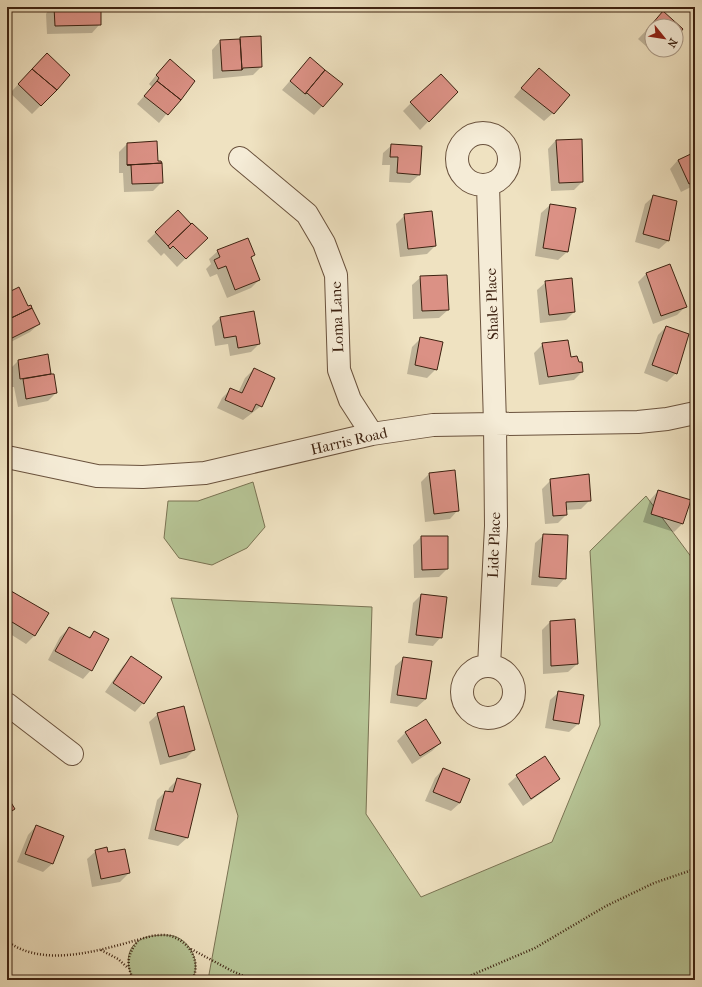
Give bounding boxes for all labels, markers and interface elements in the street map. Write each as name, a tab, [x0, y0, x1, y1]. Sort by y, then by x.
north arrow	[644, 18, 684, 58]
text: N	[664, 36, 680, 50]
street label: Shale Place	[482, 267, 502, 340]
street label: Loma Lane	[327, 280, 347, 353]
street label: Harris Road	[309, 423, 390, 459]
street label: Lide Place	[484, 511, 504, 578]

